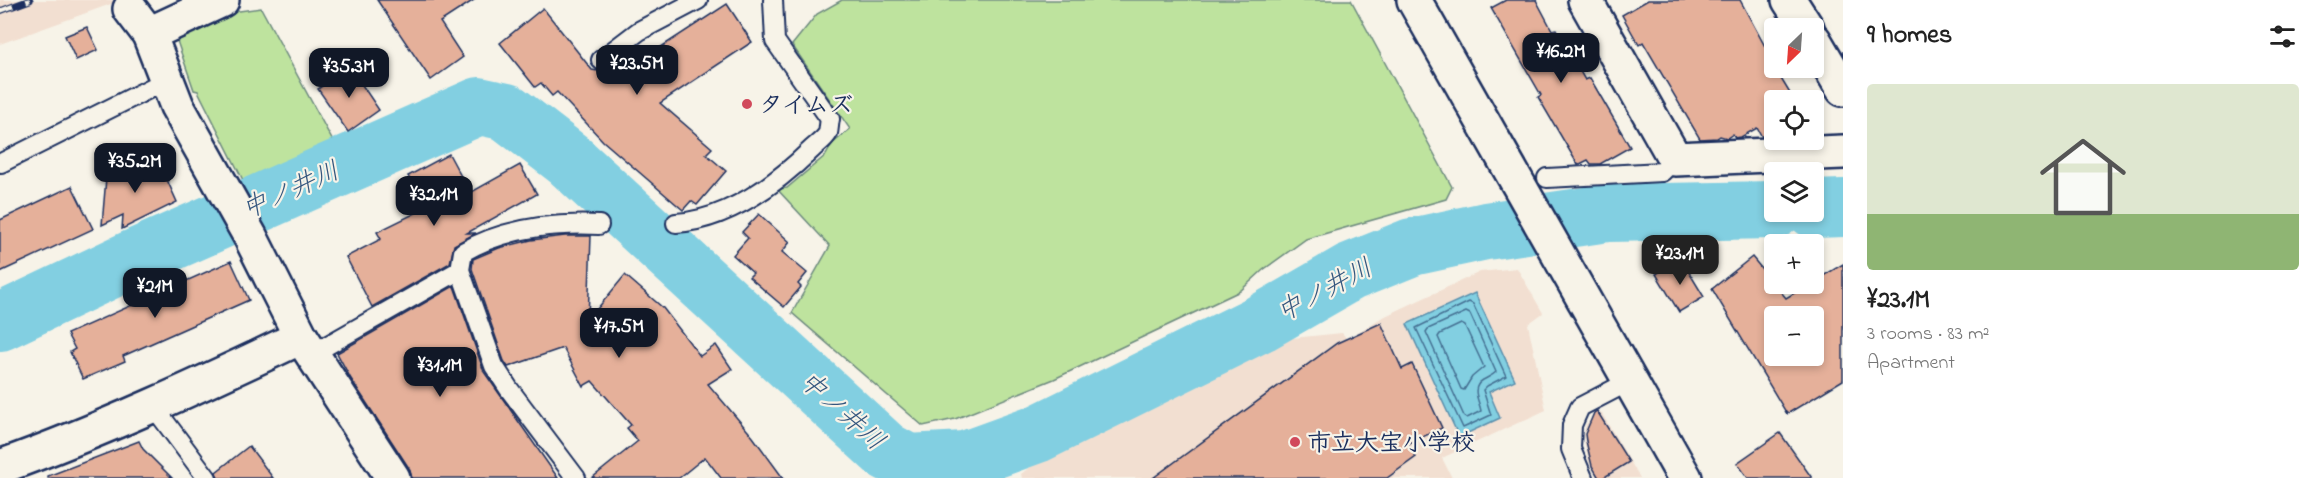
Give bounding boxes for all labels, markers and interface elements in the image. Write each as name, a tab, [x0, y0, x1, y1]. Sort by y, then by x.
text: 9 homes	[1867, 17, 1952, 55]
north arrow	[1764, 18, 1824, 78]
map controls	[1764, 18, 1824, 366]
icon: filters	[2266, 20, 2299, 53]
pin: ¥16.2M	[1512, 33, 1610, 84]
text: ¥16.2M	[1536, 38, 1586, 67]
pin: ¥23.5M	[588, 45, 686, 96]
pin: ¥35.3M	[300, 48, 398, 99]
text: ¥23.5M	[610, 50, 664, 79]
text: ¥35.3M	[323, 53, 375, 82]
place label: タイムズ	[759, 89, 853, 124]
button: locate	[1764, 90, 1824, 150]
marker: タイムズ	[740, 97, 754, 111]
icon: home	[2029, 123, 2137, 231]
pin: ¥35.2M	[86, 143, 184, 194]
text: ¥35.2M	[108, 148, 162, 177]
water label: 中ノ井川	[236, 153, 346, 230]
button: layers	[1764, 162, 1824, 222]
pin: ¥32.1M	[385, 176, 483, 227]
text: ¥32.1M	[410, 181, 458, 210]
button: +	[1764, 234, 1824, 294]
pin: ¥23.1M	[1631, 235, 1729, 286]
text: ¥23.1M	[1656, 240, 1704, 269]
water label: 中ノ井川	[1271, 250, 1380, 333]
pin: ¥21M	[119, 268, 191, 319]
text: ¥21M	[137, 273, 173, 302]
text: ¥23.1M	[1867, 282, 1930, 320]
button: −	[1764, 306, 1824, 366]
pin: ¥17.5M	[570, 308, 668, 359]
text: ¥17.5M	[594, 313, 644, 342]
text: 3 rooms · 83 m²	[1867, 320, 1989, 349]
pin: ¥31.1M	[391, 347, 489, 398]
text: Apartment	[1867, 349, 1955, 378]
text: ¥31.1M	[418, 352, 463, 381]
water label: 中ノ井川	[790, 363, 892, 461]
place label: 市立大宝小学校	[1307, 427, 1475, 462]
marker: 市立大宝小学校	[1288, 435, 1302, 449]

